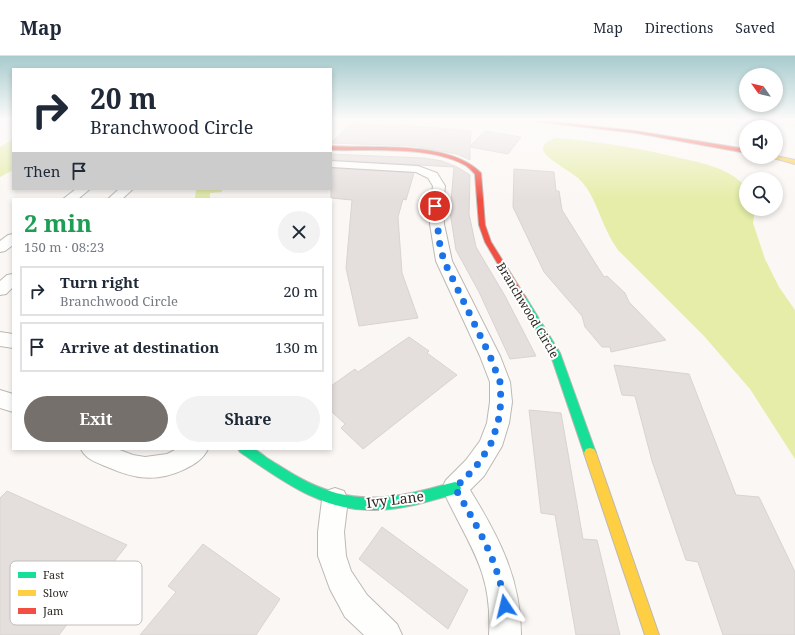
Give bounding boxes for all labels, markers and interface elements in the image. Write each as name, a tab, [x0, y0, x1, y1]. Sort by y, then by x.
text: Map	[20, 15, 62, 41]
text: Map	[593, 18, 623, 37]
text: Directions	[645, 18, 713, 37]
text: Saved	[735, 18, 775, 37]
north arrow	[739, 68, 783, 112]
map controls	[739, 68, 783, 216]
text: 20 m	[90, 79, 157, 117]
icon: right	[24, 84, 76, 136]
text: Branchwood Circle	[90, 115, 253, 139]
button: sound	[739, 120, 783, 164]
icon: arrive	[68, 160, 90, 182]
text: Then	[24, 161, 60, 181]
button: search	[739, 172, 783, 216]
pin	[418, 189, 452, 223]
icon: arrive	[424, 195, 446, 217]
text: 2 min	[24, 206, 92, 239]
button: close	[278, 211, 320, 253]
text: 150 m · 08:23	[24, 238, 104, 256]
street label: Branchwood Circle	[493, 259, 563, 361]
text: Turn right	[60, 272, 139, 292]
icon: right	[26, 280, 48, 302]
text: 20 m	[283, 281, 318, 301]
text: Branchwood Circle	[60, 292, 178, 310]
icon: arrive	[26, 336, 48, 358]
text: Arrive at destination	[60, 337, 219, 357]
text: 130 m	[275, 337, 318, 357]
button: Exit	[24, 396, 168, 442]
button: Share	[176, 396, 320, 442]
street label: Ivy Lane	[365, 486, 425, 512]
legend	[10, 561, 142, 625]
text: Fast	[43, 567, 64, 582]
text: Slow	[43, 585, 69, 600]
position arrow	[484, 585, 526, 627]
text: Jam	[42, 603, 64, 618]

